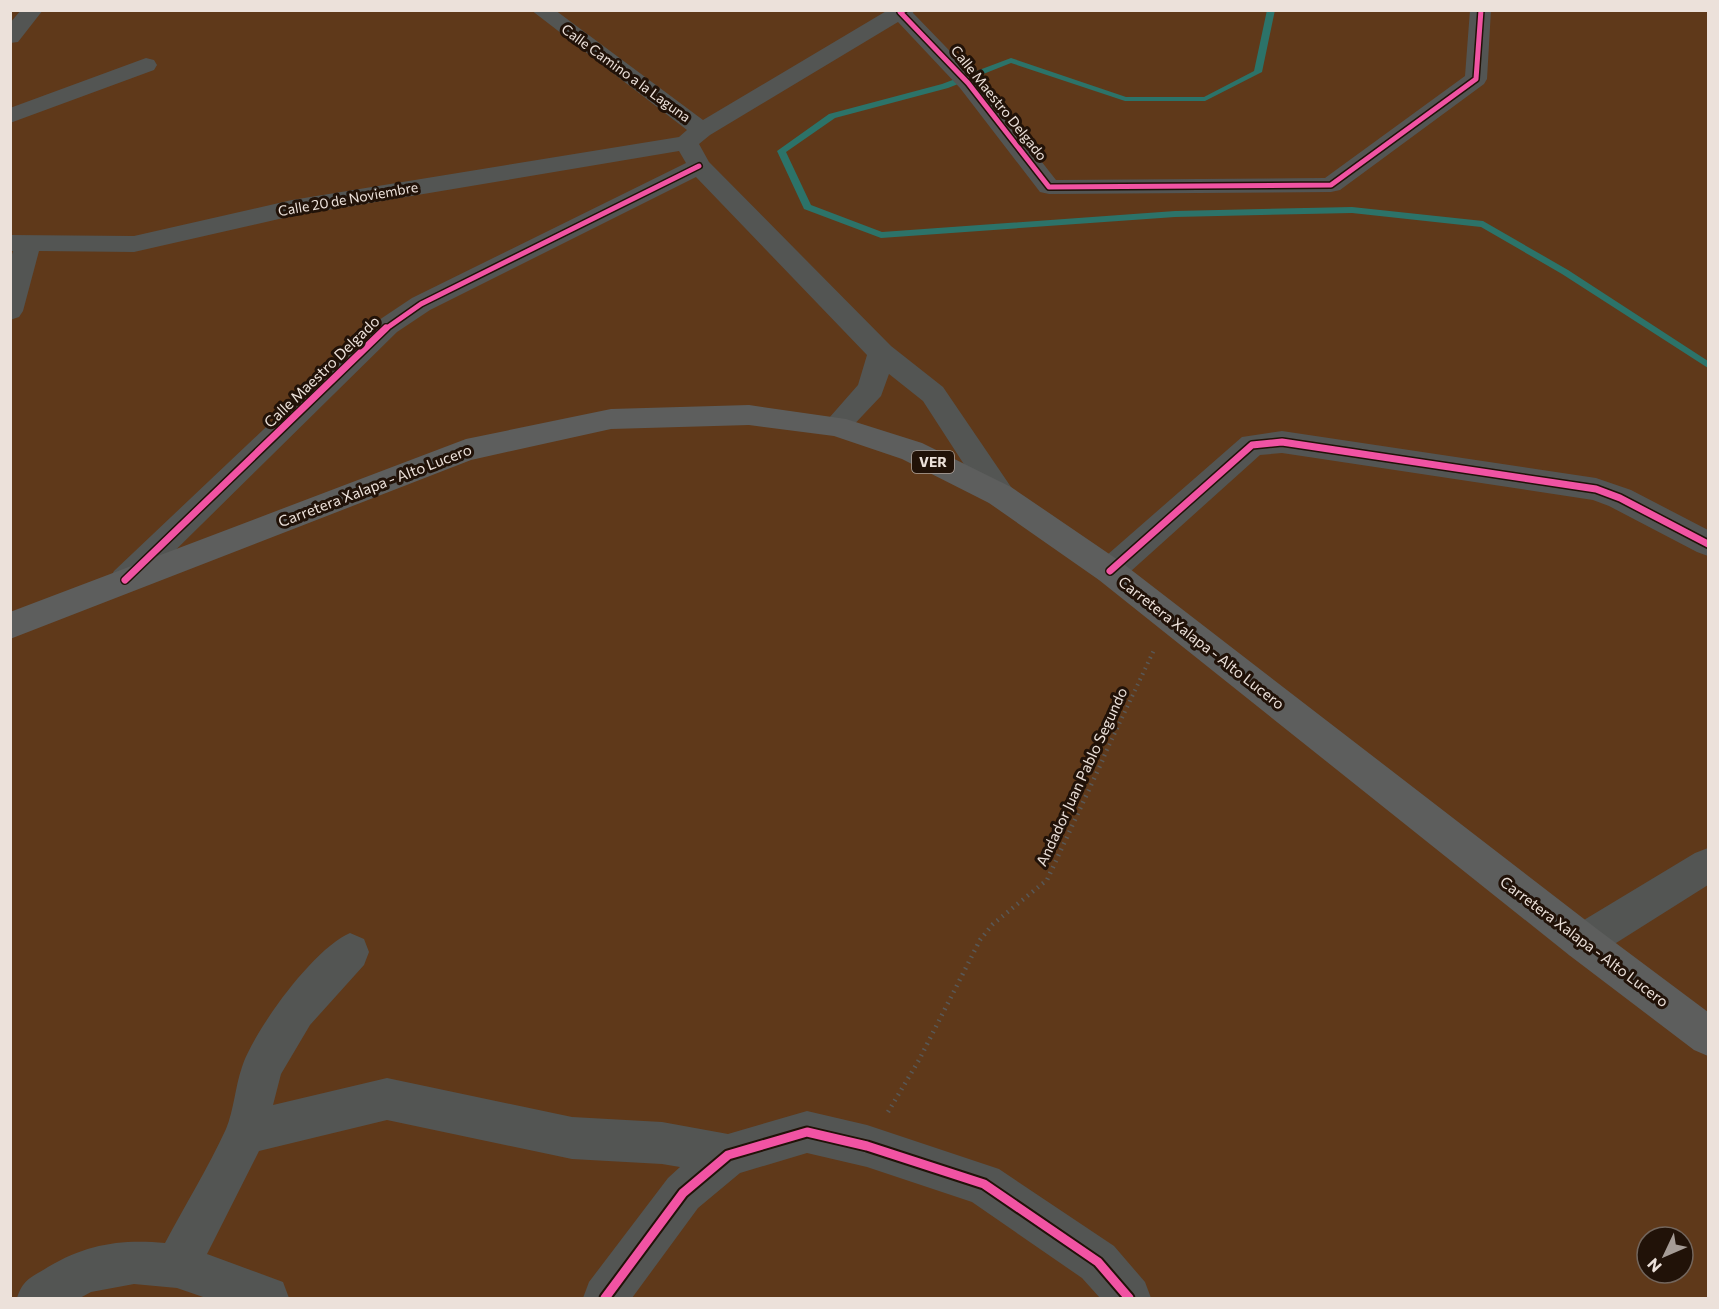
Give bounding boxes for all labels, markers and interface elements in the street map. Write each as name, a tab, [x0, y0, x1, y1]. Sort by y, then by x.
street label: Calle Camino a la Laguna	[558, 20, 694, 125]
street label: Calle Maestro Delgado	[948, 42, 1051, 164]
street label: Calle 20 de Noviembre	[277, 178, 419, 219]
street label: Calle Maestro Delgado	[260, 312, 383, 431]
street label: Carretera Xalapa - Alto Lucero	[275, 440, 474, 530]
road number: VER	[912, 451, 954, 473]
street label: Carretera Xalapa - Alto Lucero	[1115, 572, 1288, 713]
street label: Andador Juan Pablo Segundo	[1032, 684, 1131, 869]
street label: Carretera Xalapa - Alto Lucero	[1497, 872, 1672, 1010]
north arrow	[1635, 1225, 1695, 1285]
text: N	[1643, 1255, 1665, 1277]

